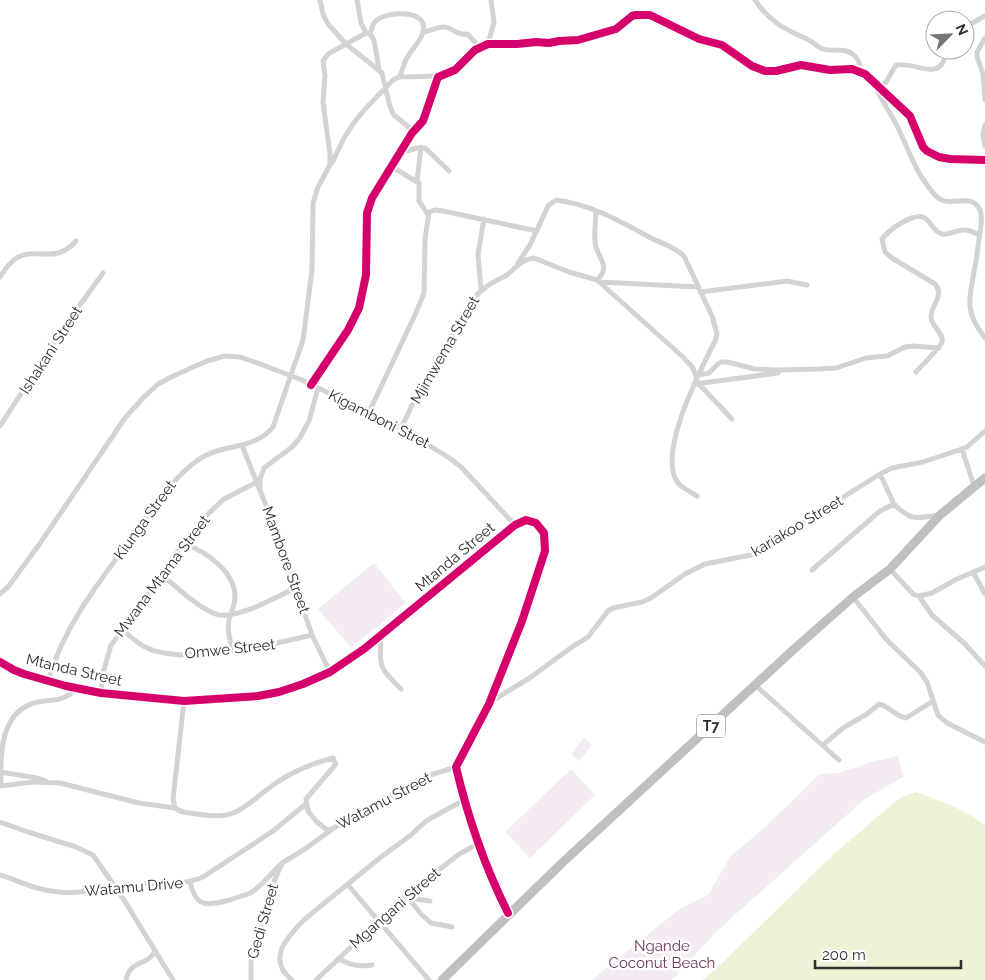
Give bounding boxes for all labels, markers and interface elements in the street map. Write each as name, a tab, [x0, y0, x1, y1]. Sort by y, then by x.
north arrow	[925, 10, 975, 60]
text: N	[952, 22, 971, 38]
street label: Mjimwema Street	[407, 293, 483, 407]
street label: Ishakani Street	[16, 303, 86, 397]
street label: Kigamboni Stret	[325, 386, 433, 452]
street label: Kiunga Street	[110, 477, 180, 563]
street label: kariakoo Street	[748, 492, 846, 560]
street label: Mambore Street	[258, 504, 314, 616]
street label: Mwana Mtama Street	[110, 512, 214, 640]
street label: Mtanda Street	[412, 519, 498, 595]
street label: Omwe Street	[184, 635, 276, 663]
street label: Mtanda Street	[24, 650, 124, 690]
road number: T7	[697, 714, 725, 738]
street label: Watamu Street	[334, 769, 434, 833]
street label: Mgangani Street	[346, 864, 444, 952]
street label: Watamu Drive	[84, 874, 184, 900]
street label: Gedi Street	[244, 881, 282, 961]
park label: Ngande Coconut Beach	[609, 937, 715, 972]
scale bar	[815, 938, 961, 970]
text: 200 m	[822, 946, 866, 964]

